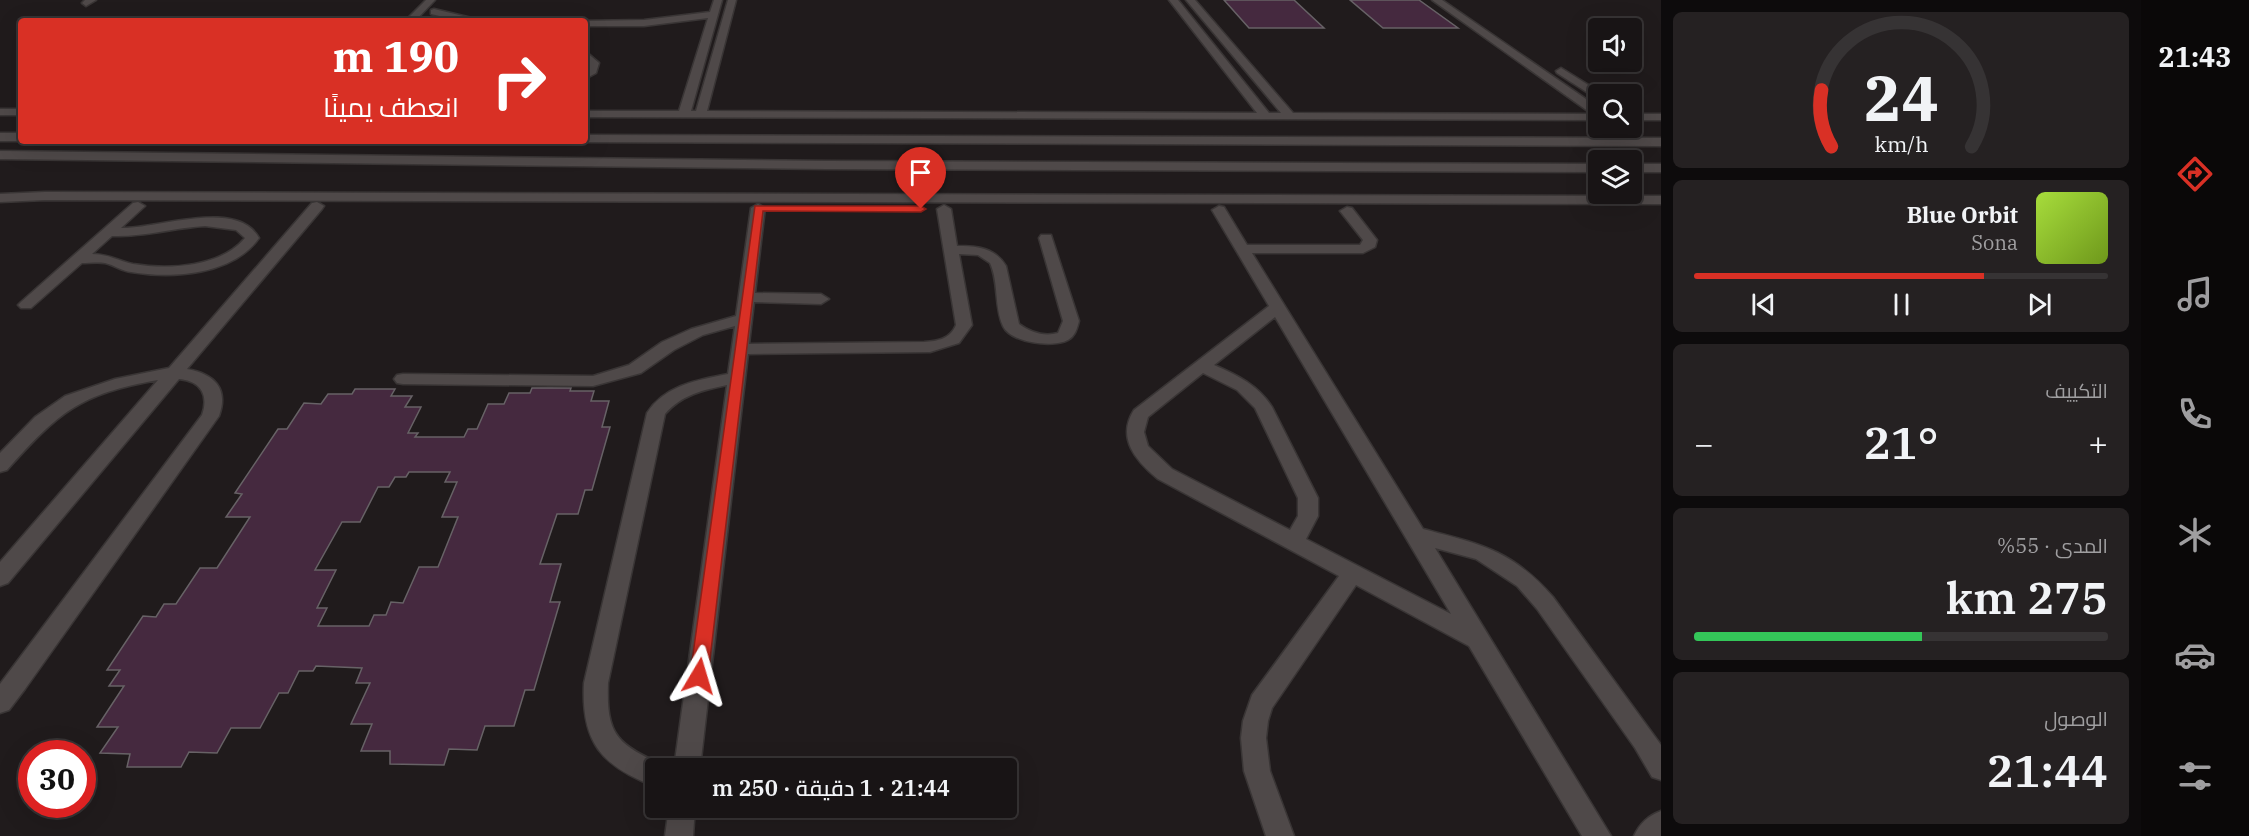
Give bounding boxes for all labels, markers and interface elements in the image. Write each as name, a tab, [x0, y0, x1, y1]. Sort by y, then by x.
map controls	[1588, 18, 1642, 204]
button: sound	[1588, 18, 1642, 72]
text: 190 m	[333, 29, 459, 84]
text: 21:43	[2159, 39, 2232, 74]
icon: right	[480, 42, 558, 120]
text: 24	[1864, 57, 1938, 138]
button: search	[1588, 84, 1642, 138]
text: انعطف يمينًا	[323, 89, 459, 124]
text: km/h	[1874, 130, 1928, 158]
pin	[895, 147, 946, 209]
button: layers	[1588, 150, 1642, 204]
icon: directions	[2174, 153, 2216, 195]
icon: arrive	[904, 156, 937, 189]
text: Blue Orbit	[1907, 200, 2018, 229]
text: Sona	[1971, 229, 2018, 256]
icon: music	[2174, 273, 2216, 315]
icon: previous	[1747, 288, 1780, 321]
icon: pause	[1885, 288, 1918, 321]
icon: next	[2023, 288, 2056, 321]
text: التكييف	[2045, 377, 2108, 404]
icon: phone	[2174, 393, 2216, 435]
text: 21°	[1863, 413, 1939, 471]
text: −	[1694, 422, 1714, 465]
text: +	[2088, 422, 2108, 465]
icon: climate	[2174, 514, 2216, 556]
text: المدى · 55%	[1997, 532, 2108, 559]
text: 275 km	[1946, 568, 2108, 626]
icon: car	[2174, 634, 2216, 676]
position arrow	[667, 644, 731, 708]
text: الوصول	[2044, 705, 2108, 732]
speed limit sign: 30	[18, 740, 96, 818]
text: 21:44	[1987, 741, 2108, 799]
icon: filters	[2174, 755, 2216, 797]
text: 21:44 · 1 دقيقة · 250 m	[712, 773, 950, 802]

